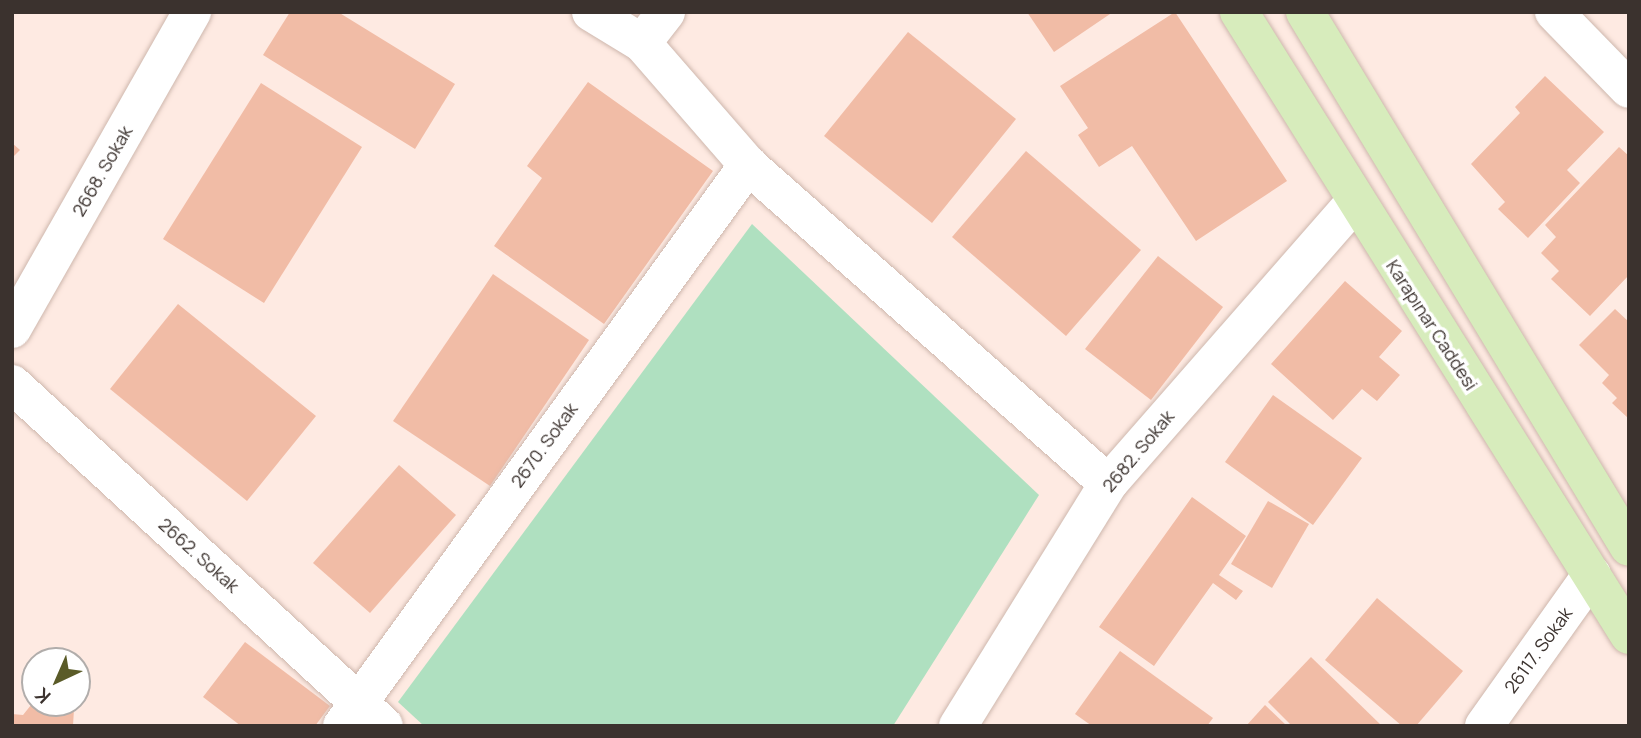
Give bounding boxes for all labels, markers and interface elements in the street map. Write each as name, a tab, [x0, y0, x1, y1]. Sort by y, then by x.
street label: 2668. Sokak	[67, 122, 137, 220]
street label: Karapınar Caddesi	[1382, 256, 1482, 394]
street label: 2670. Sokak	[506, 399, 582, 491]
street label: 2682. Sokak	[1098, 406, 1178, 496]
street label: 2662. Sokak	[154, 513, 244, 597]
street label: 26117. Sokak	[1500, 603, 1576, 697]
north arrow	[21, 647, 91, 717]
text: K	[29, 682, 56, 709]

